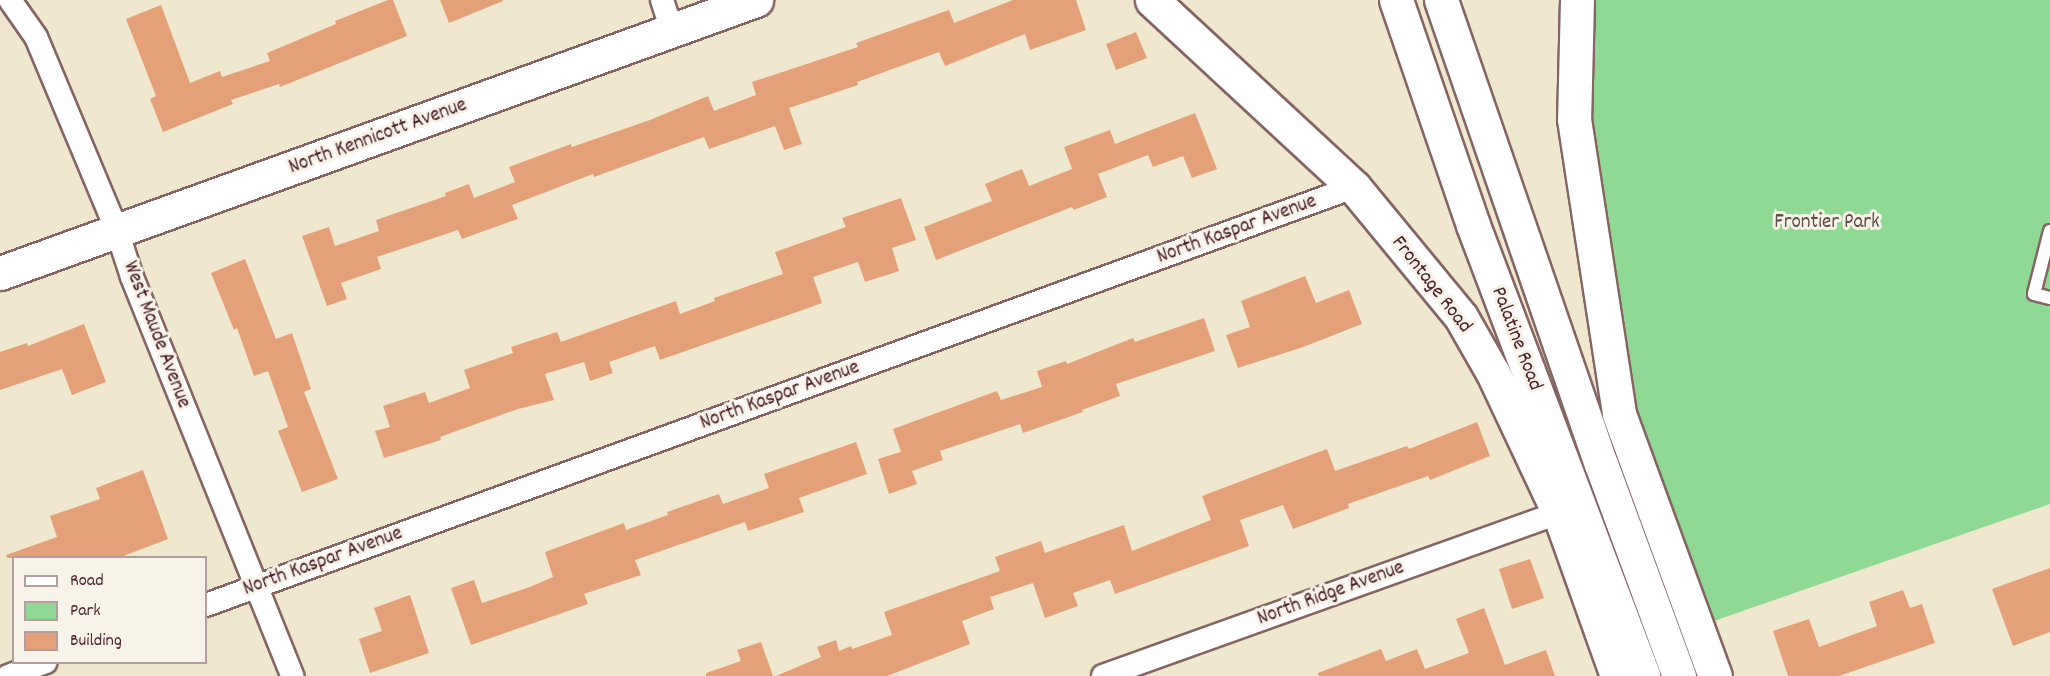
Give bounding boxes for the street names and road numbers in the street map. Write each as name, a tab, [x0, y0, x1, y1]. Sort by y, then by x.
street label: North Kennicott Avenue	[286, 93, 470, 181]
street label: North Kaspar Avenue	[1154, 189, 1320, 271]
street label: Frontage Road	[1385, 231, 1477, 339]
street label: West Maude Avenue	[116, 258, 196, 412]
street label: Palatine Road	[1485, 284, 1547, 394]
street label: North Kaspar Avenue	[697, 355, 863, 437]
street label: North Kaspar Avenue	[240, 521, 406, 603]
street label: North Ridge Avenue	[1254, 556, 1408, 632]

